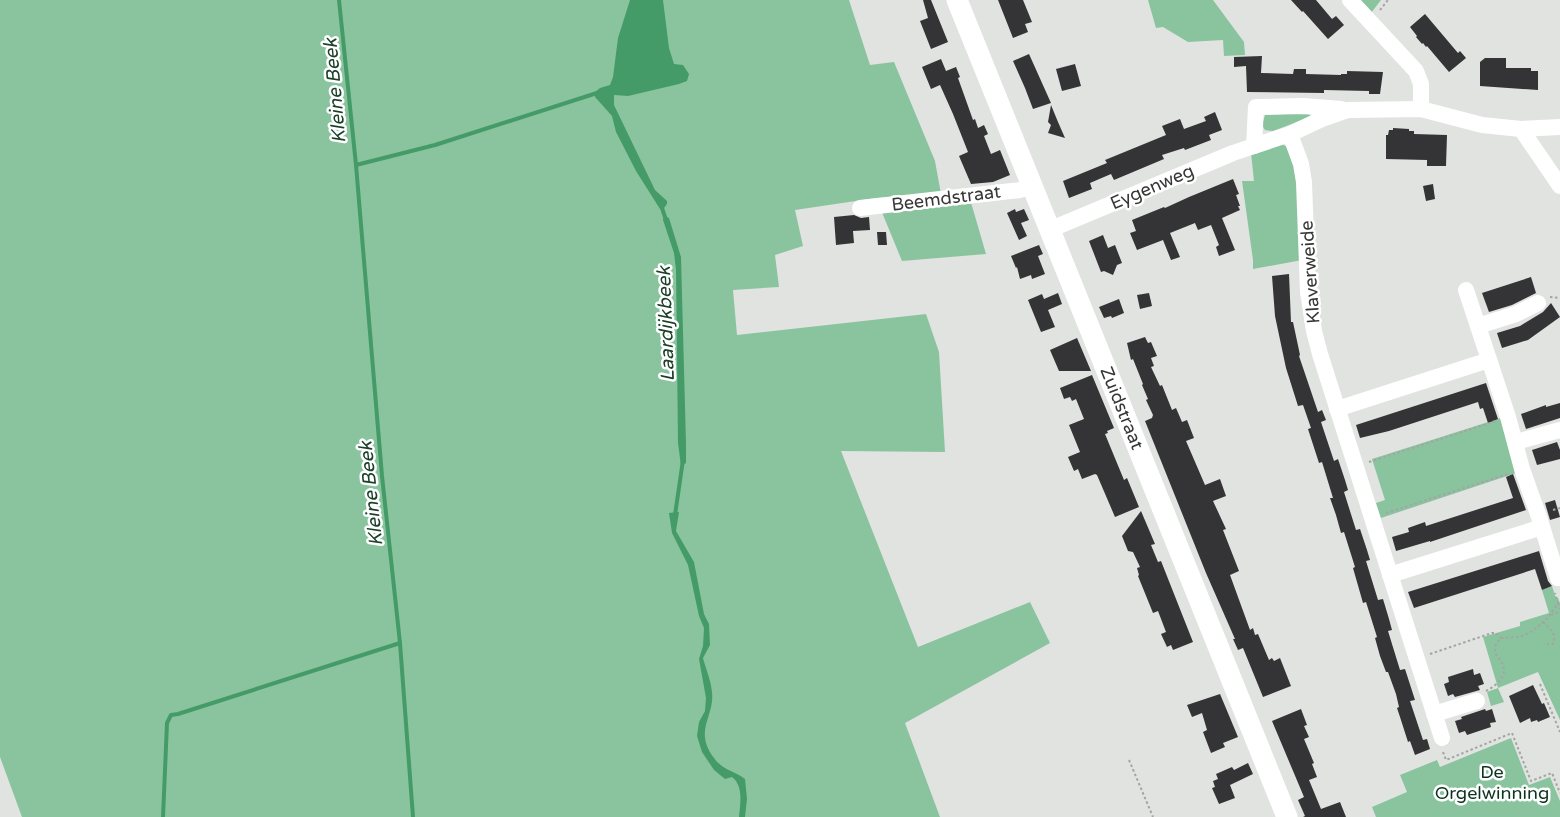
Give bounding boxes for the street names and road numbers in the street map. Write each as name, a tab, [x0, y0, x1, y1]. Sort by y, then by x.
street label: Eygenweg	[1107, 160, 1197, 214]
street label: Beemdstraat	[890, 180, 1002, 216]
street label: Klaverweide	[1295, 220, 1325, 324]
street label: Zuidstraat	[1095, 363, 1149, 453]

